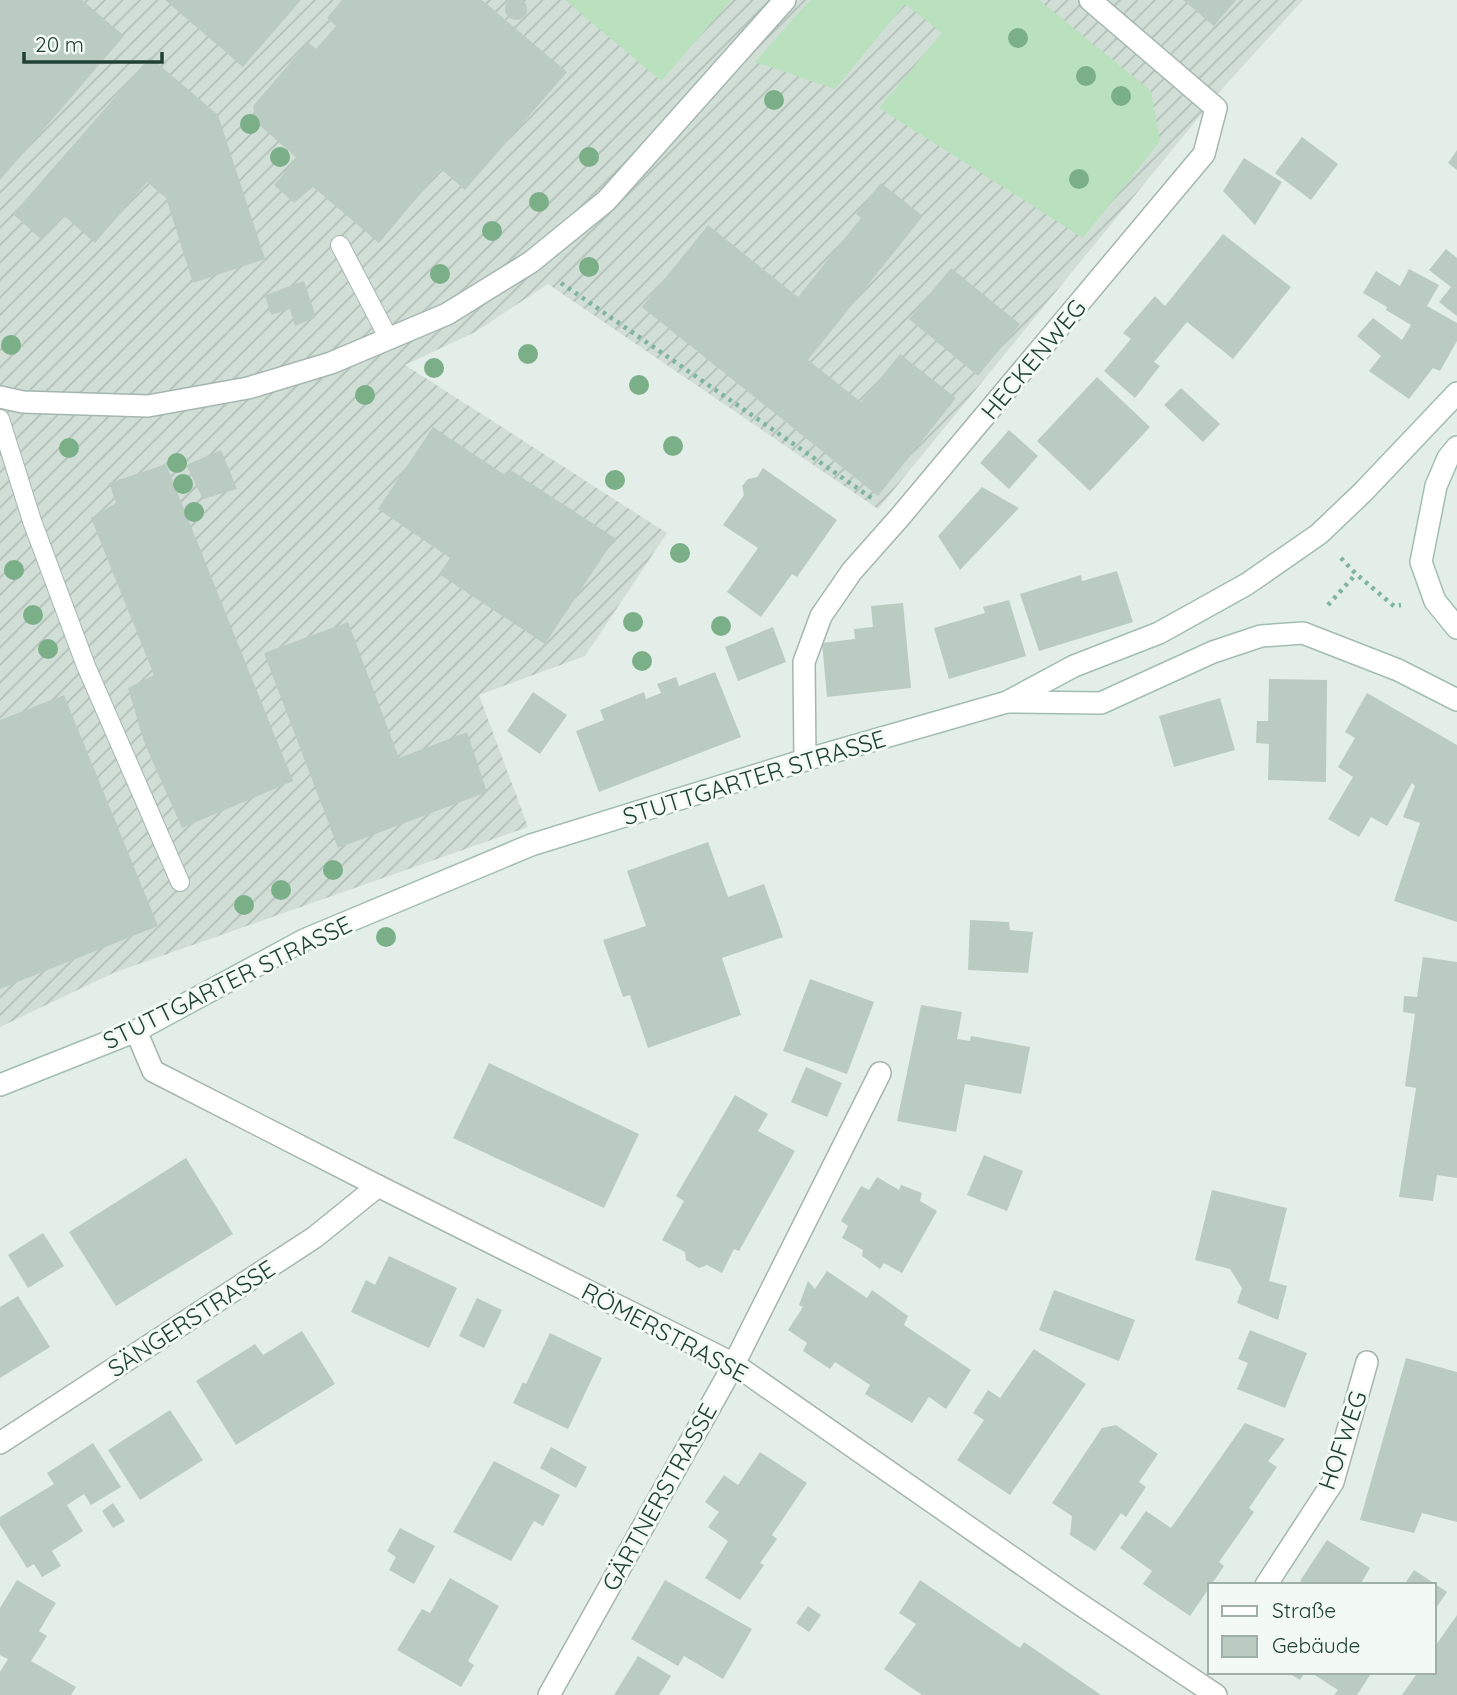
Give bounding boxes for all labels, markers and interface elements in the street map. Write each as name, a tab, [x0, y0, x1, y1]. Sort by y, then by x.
scale bar	[24, 21, 163, 65]
text: 20 m	[35, 31, 84, 57]
street label: HECKENWEG	[974, 293, 1092, 425]
street label: STUTTGARTER STRASSE	[619, 723, 889, 831]
street label: STUTTGARTER STRASSE	[98, 909, 356, 1055]
street label: SÄNGERSTRASSE	[102, 1253, 280, 1383]
street label: RÖMERSTRASSE	[577, 1276, 753, 1388]
street label: HOFWEG	[1311, 1387, 1373, 1493]
street label: GÄRTNERSTRASSE	[595, 1398, 723, 1596]
legend	[1208, 1583, 1436, 1674]
text: Straße	[1272, 1597, 1336, 1623]
text: Gebäude	[1272, 1632, 1360, 1658]

